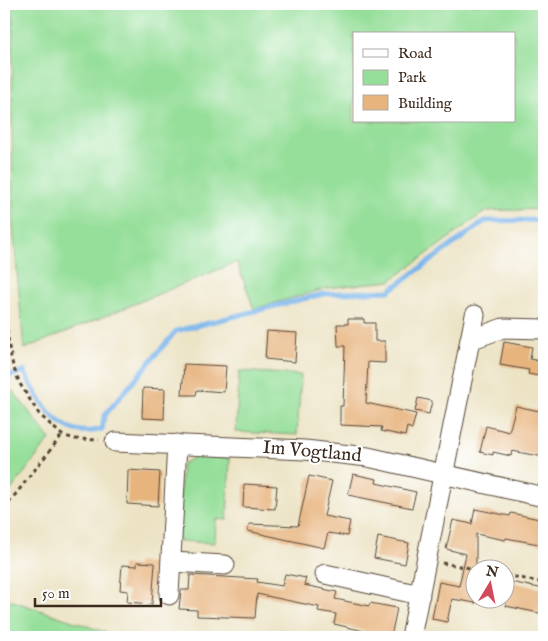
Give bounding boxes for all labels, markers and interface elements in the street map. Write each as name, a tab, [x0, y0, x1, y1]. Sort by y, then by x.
legend	[353, 32, 516, 122]
text: Road	[398, 44, 433, 63]
text: Park	[398, 68, 428, 87]
text: Building	[398, 94, 453, 113]
street label: Im Vogtland	[262, 436, 363, 468]
north arrow	[466, 558, 516, 608]
text: N	[484, 562, 500, 582]
scale bar	[35, 576, 161, 608]
text: 50 m	[42, 584, 70, 603]

